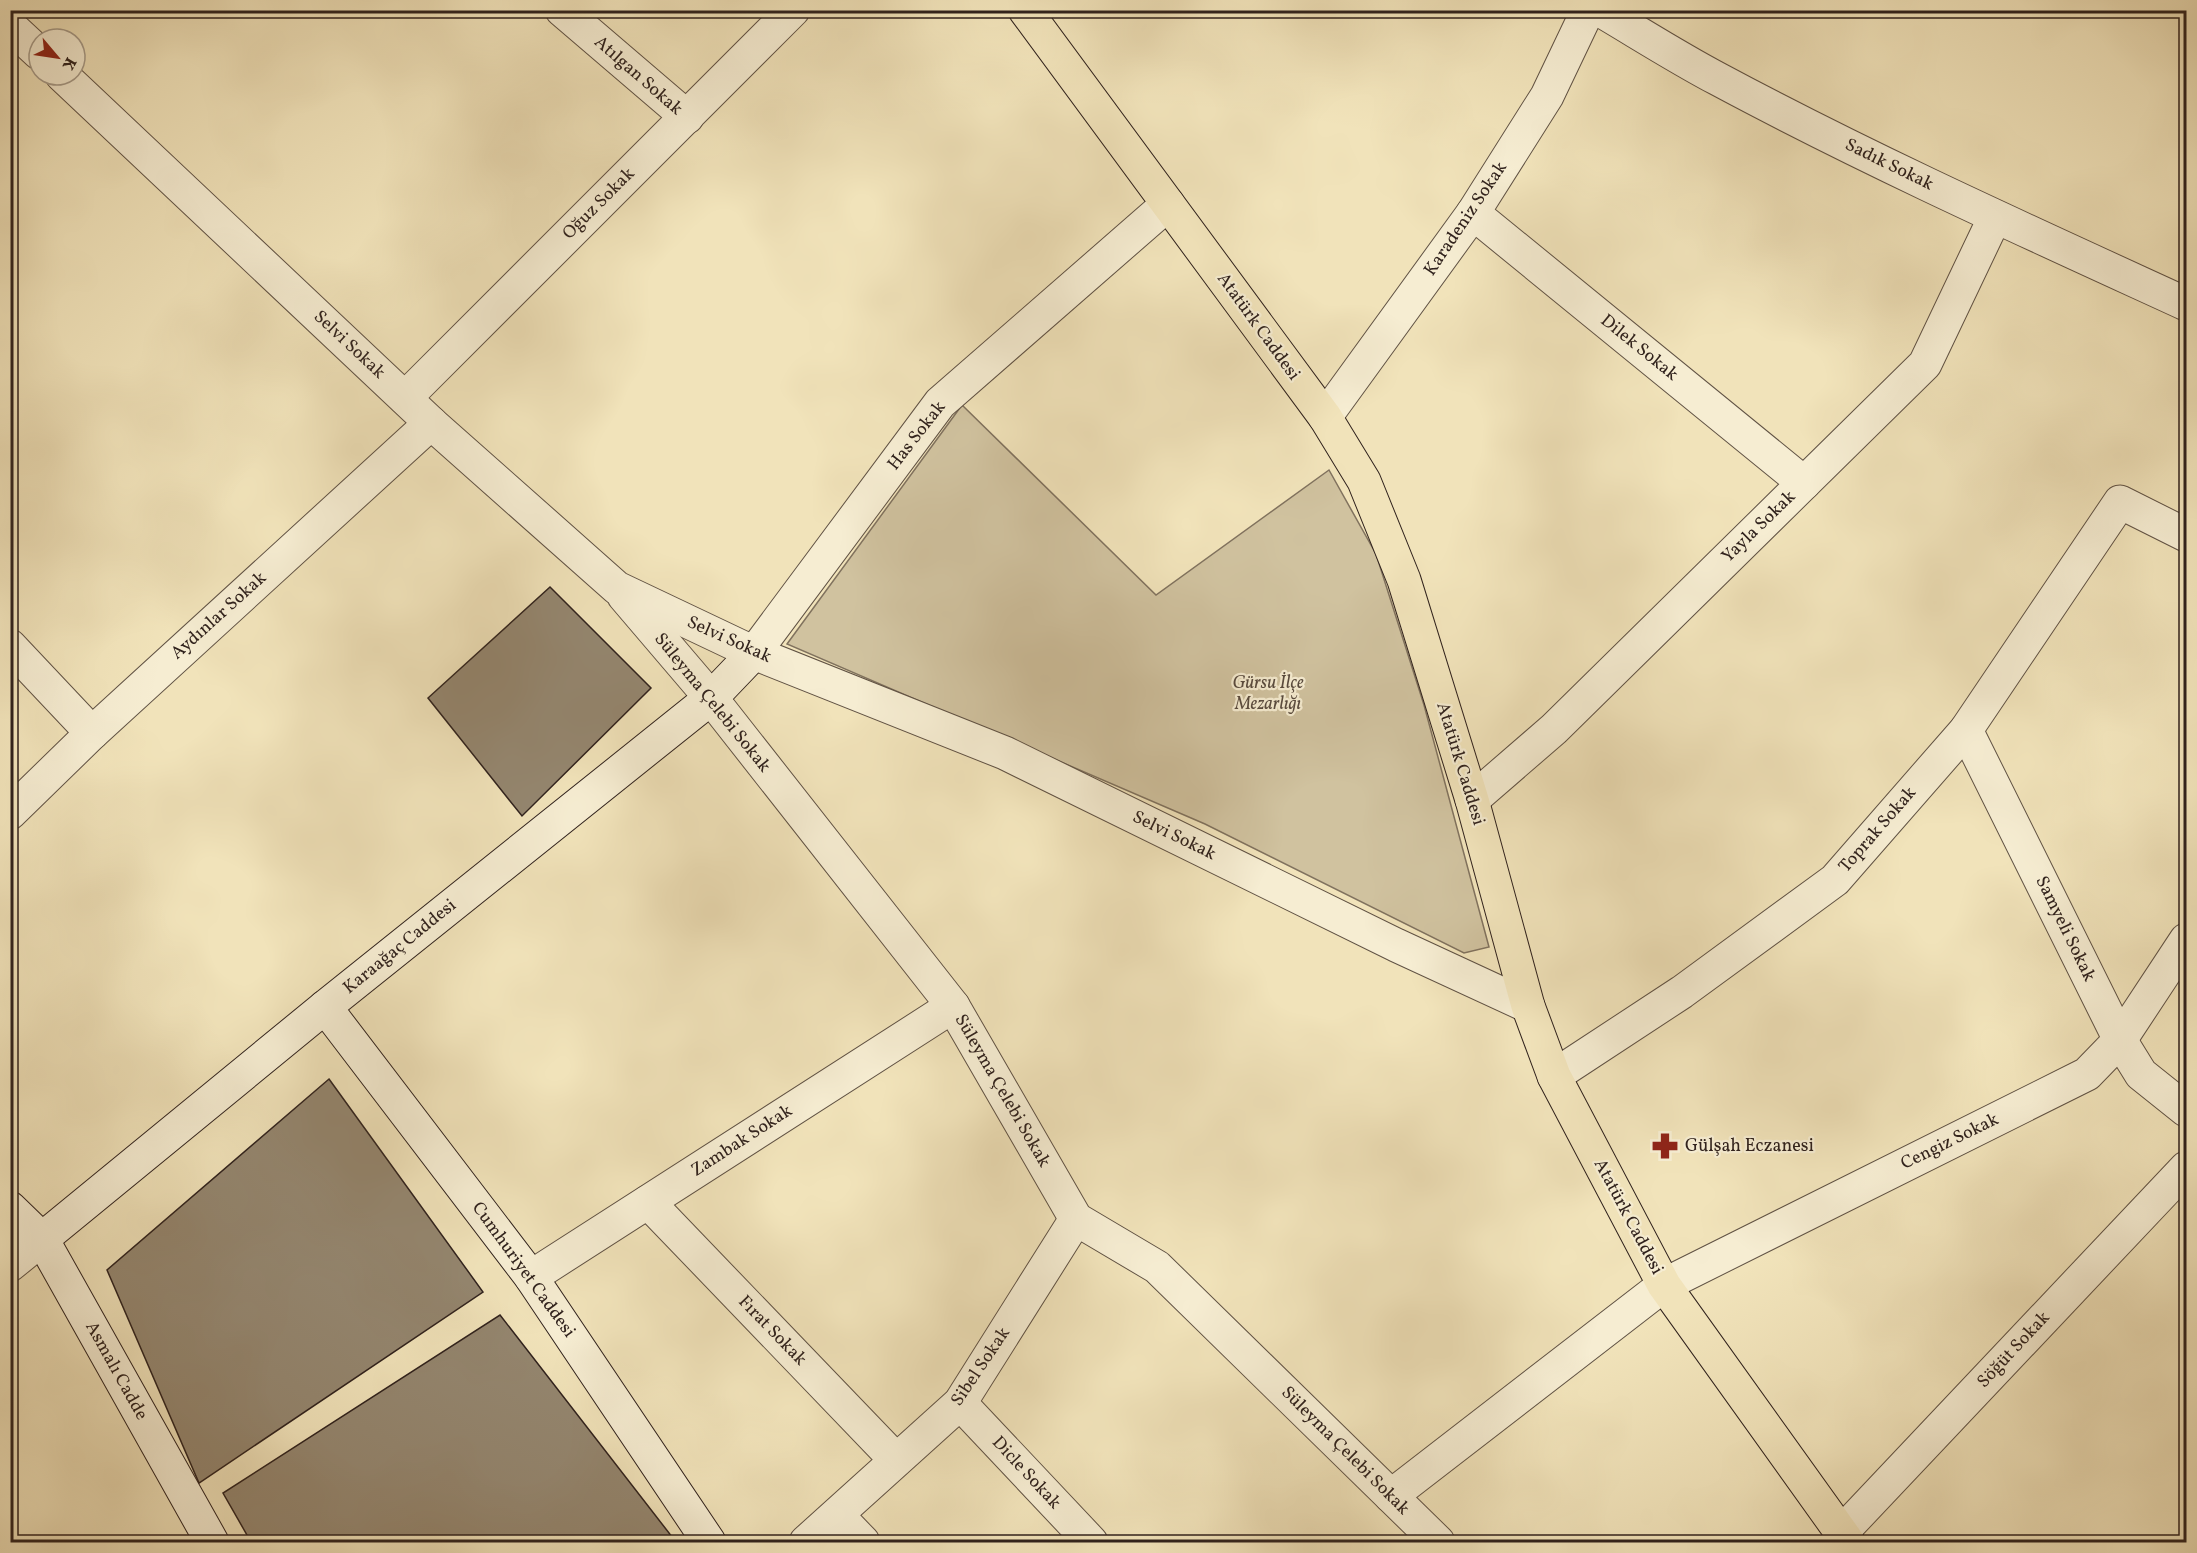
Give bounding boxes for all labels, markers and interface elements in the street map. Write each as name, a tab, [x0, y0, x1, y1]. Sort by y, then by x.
north arrow	[27, 27, 87, 87]
street label: Atılgan Sokak	[588, 30, 688, 122]
text: K	[56, 53, 81, 74]
street label: Sadık Sokak	[1840, 133, 1938, 197]
street label: Karadeniz Sokak	[1418, 157, 1514, 281]
street label: Oğuz Sokak	[557, 162, 641, 246]
street label: Atatürk Caddesi	[1210, 268, 1306, 386]
street label: Selvi Sokak	[307, 305, 391, 385]
street label: Dilek Sokak	[1595, 309, 1683, 387]
street label: Has Sokak	[882, 396, 952, 476]
street label: Yayla Sokak	[1716, 485, 1802, 569]
street label: Aydınlar Sokak	[166, 566, 272, 666]
street label: Selvi Sokak	[683, 610, 775, 670]
street label: Süleyma Çelebi Sokak	[648, 628, 776, 778]
park label: Gürsu İlçe Mezarlığı	[1232, 671, 1304, 717]
street label: Atatürk Caddesi	[1429, 699, 1491, 829]
street label: Toprak Sokak	[1833, 781, 1923, 879]
street label: Selvi Sokak	[1128, 805, 1220, 867]
street label: Samyeli Sokak	[2029, 872, 2101, 986]
street label: Karaağaç Caddesi	[338, 894, 462, 1000]
street label: Süleyma Çelebi Sokak	[948, 1010, 1056, 1172]
street label: Zambak Sokak	[686, 1099, 798, 1183]
street label: Cengiz Sokak	[1897, 1107, 2003, 1177]
pharmacy icon: Gülşah Eczanesi	[1650, 1131, 1680, 1161]
place label: Gülşah Eczanesi	[1685, 1134, 1814, 1159]
street label: Atatürk Caddesi	[1587, 1155, 1669, 1279]
street label: Cumhuriyet Caddesi	[465, 1197, 581, 1343]
street label: Fırat Sokak	[732, 1290, 812, 1372]
street label: Söğüt Sokak	[1972, 1306, 2056, 1394]
street label: Asmalı Cadde	[79, 1317, 153, 1425]
street label: Sibel Sokak	[945, 1322, 1017, 1412]
street label: Süleyma Çelebi Sokak	[1275, 1381, 1415, 1521]
street label: Dicle Sokak	[986, 1431, 1066, 1515]

